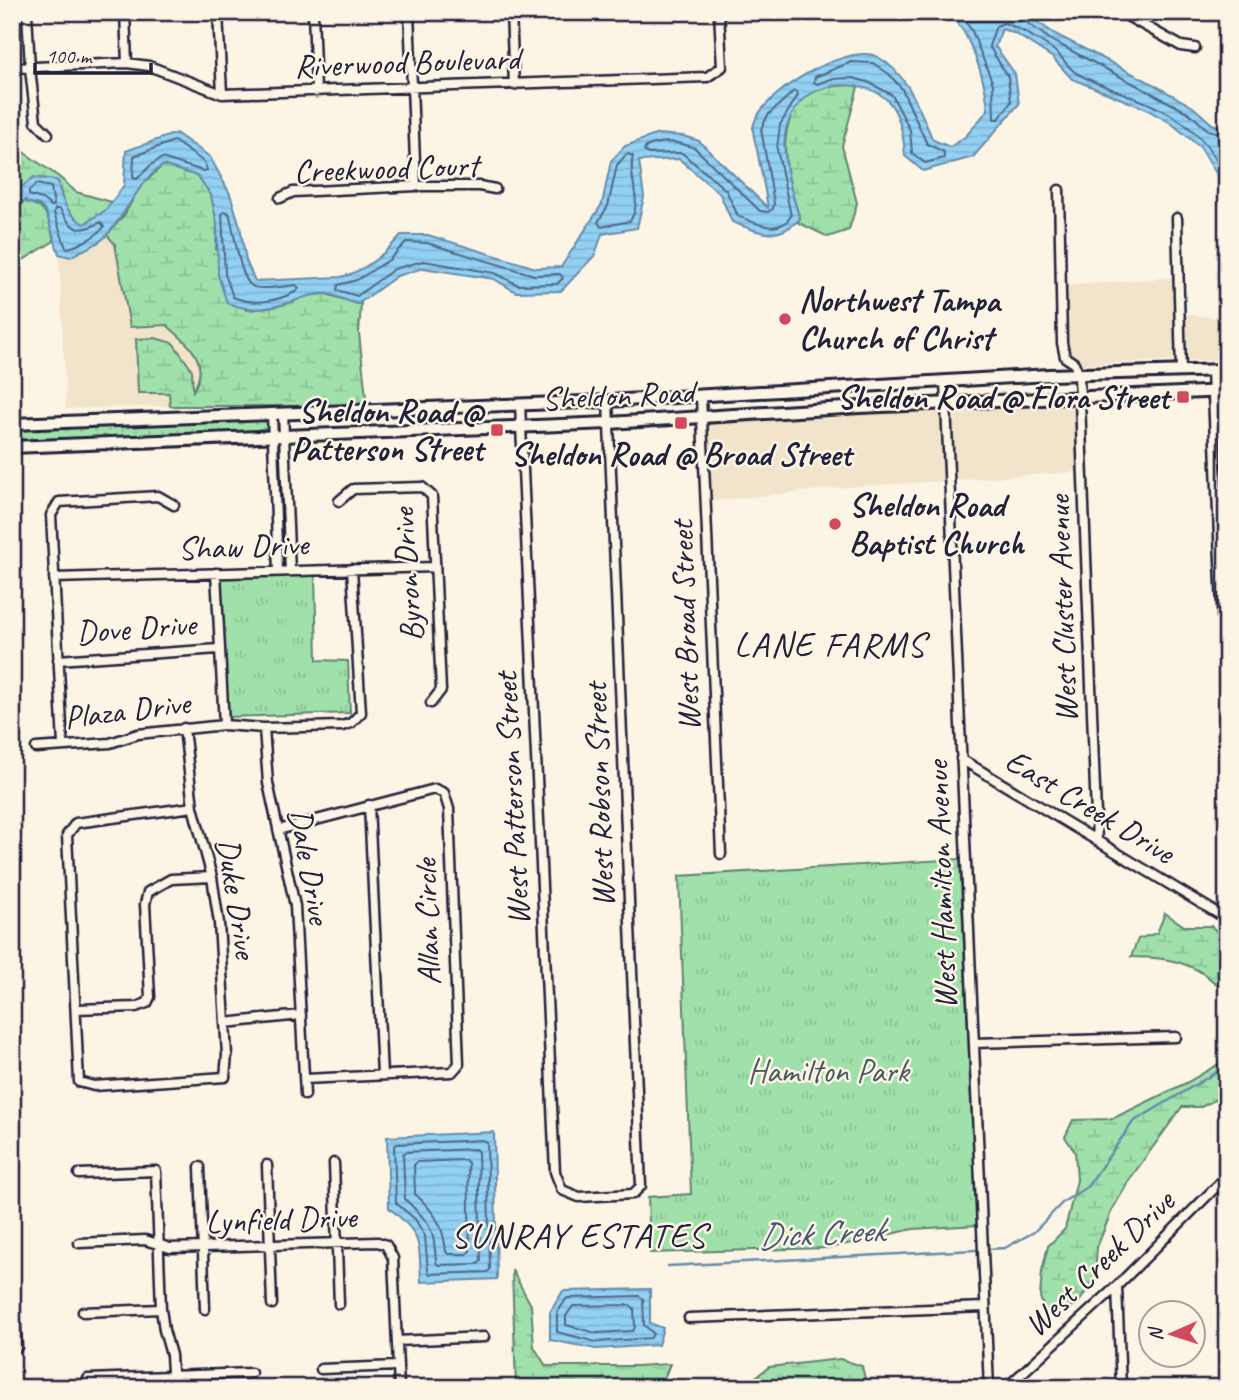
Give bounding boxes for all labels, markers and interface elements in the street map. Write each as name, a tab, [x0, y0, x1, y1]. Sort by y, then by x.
scale bar	[35, 32, 150, 76]
street label: Riverwood Boulevard	[294, 37, 525, 87]
text: 100 m	[46, 43, 93, 69]
street label: Creekwood Court	[293, 144, 483, 192]
place label: Northwest Tampa Church of Christ	[799, 279, 1002, 359]
marker: Northwest Tampa Church of Christ	[777, 311, 793, 327]
street label: Sheldon Road	[541, 370, 700, 420]
place label: Sheldon Road @ Flora Street	[837, 376, 1173, 418]
marker: Sheldon Road @ Flora Street	[1175, 389, 1191, 405]
place label: Sheldon Road @ Patterson Street	[291, 390, 487, 470]
marker: Sheldon Road @ Broad Street	[673, 415, 689, 431]
marker: Sheldon Road @ Patterson Street	[489, 422, 505, 438]
place label: Sheldon Road @ Broad Street	[511, 433, 855, 475]
place label: Sheldon Road Baptist Church	[849, 484, 1025, 564]
street label: West Cluster Avenue	[1037, 492, 1087, 723]
street label: Byron Drive	[381, 505, 433, 643]
marker: Sheldon Road Baptist Church	[827, 516, 843, 532]
street label: West Broad Street	[660, 517, 710, 732]
street label: Shaw Drive	[177, 523, 311, 569]
street label: Dove Drive	[75, 603, 199, 653]
district label: LANE FARMS	[734, 622, 931, 667]
street label: West Patterson Street	[484, 668, 540, 927]
street label: West Robson Street	[574, 679, 624, 908]
street label: Plaza Drive	[62, 681, 194, 739]
street label: East Creek Drive	[998, 739, 1184, 874]
street label: West Hamilton Avenue	[916, 758, 966, 1010]
street label: Dale Drive	[279, 805, 341, 929]
street label: Duke Drive	[207, 835, 268, 963]
street label: Allan Circle	[404, 856, 450, 986]
park label: Hamilton Park	[748, 1050, 910, 1092]
street label: West Creek Drive	[1015, 1179, 1185, 1345]
street label: Lynfield Drive	[205, 1195, 359, 1243]
water label: Dick Creek	[757, 1207, 891, 1259]
district label: SUNRAY ESTATES	[451, 1213, 712, 1258]
north arrow	[1138, 1298, 1208, 1368]
text: N	[1144, 1325, 1168, 1341]

